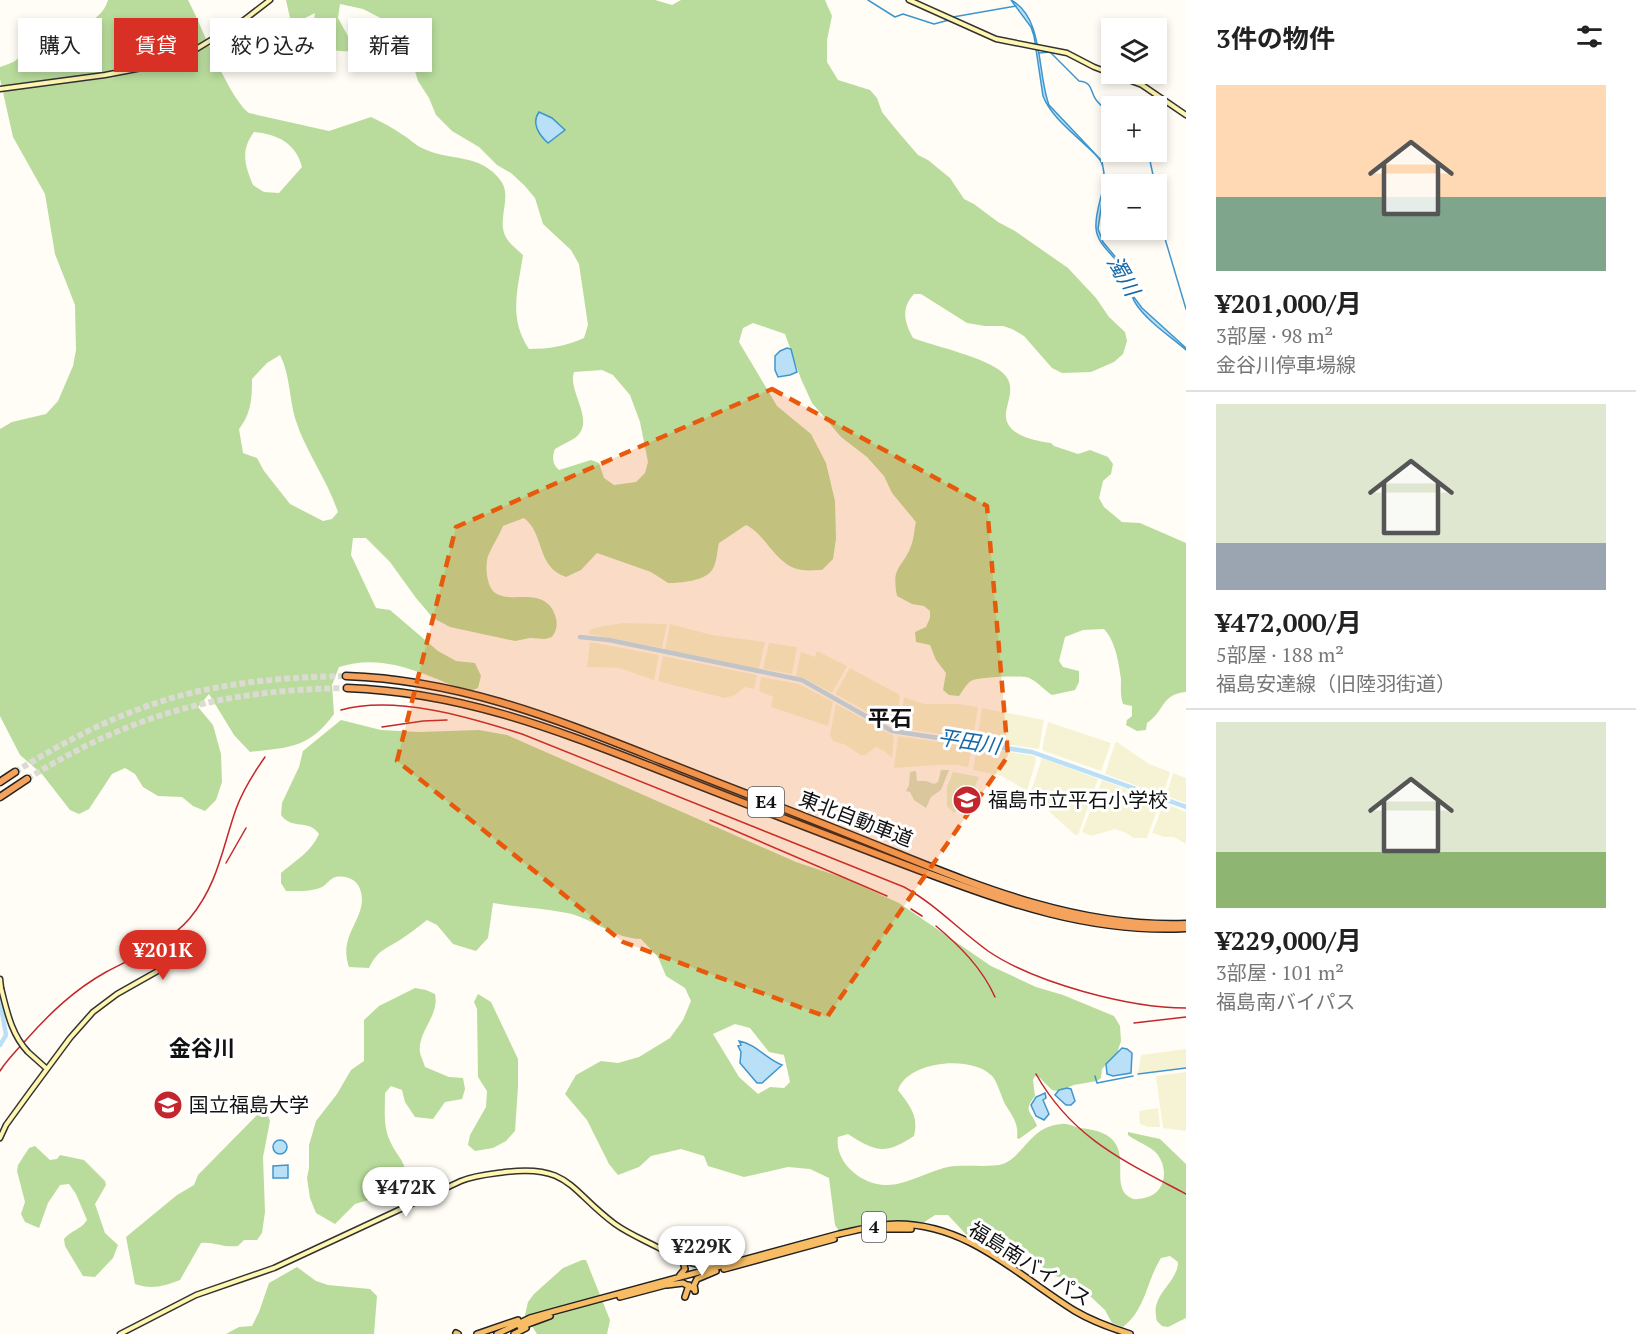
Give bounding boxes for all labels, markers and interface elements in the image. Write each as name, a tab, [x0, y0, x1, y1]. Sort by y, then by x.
chip: 購入	[18, 18, 102, 72]
chip: 賃貸	[114, 18, 198, 72]
chip: 絞り込み	[210, 18, 336, 72]
chip: 新着	[348, 18, 432, 72]
map controls	[1101, 18, 1167, 240]
button: layers	[1101, 18, 1167, 84]
icon: filters	[1573, 20, 1606, 53]
text: 3件の物件	[1216, 21, 1335, 55]
button: +	[1101, 96, 1167, 162]
icon: home	[1357, 124, 1465, 232]
button: −	[1101, 174, 1167, 240]
water label: 濁川	[1101, 250, 1147, 302]
text: ¥201,000/月	[1216, 286, 1362, 320]
text: 3部屋 · 98 m²	[1216, 322, 1333, 349]
text: 金谷川停車場線	[1216, 351, 1356, 378]
icon: home	[1357, 443, 1465, 551]
text: ¥472,000/月	[1216, 605, 1362, 639]
text: 5部屋 · 188 m²	[1216, 641, 1344, 668]
text: 福島安達線（旧陸羽街道）	[1216, 670, 1456, 697]
district label: 平石	[868, 703, 912, 732]
water label: 平田川	[936, 722, 1004, 760]
icon: home	[1357, 761, 1465, 869]
street label: 東北自動車道	[795, 784, 917, 853]
school or university icon: 福島市立平石小学校	[951, 784, 983, 816]
place label: 福島市立平石小学校	[988, 786, 1168, 813]
road number: E4	[748, 787, 784, 817]
text: ¥229,000/月	[1216, 923, 1362, 957]
pin: ¥201K	[121, 930, 205, 981]
text: ¥201K	[133, 936, 193, 963]
text: 3部屋 · 101 m²	[1216, 959, 1344, 986]
text: 福島南バイパス	[1216, 988, 1356, 1015]
district label: 金谷川	[169, 1033, 235, 1062]
school or university icon: 国立福島大学	[152, 1089, 184, 1121]
place label: 国立福島大学	[189, 1091, 309, 1118]
pin: ¥472K	[364, 1167, 448, 1218]
text: ¥472K	[376, 1173, 436, 1200]
road number: 4	[862, 1212, 886, 1242]
street label: 福島南バイパス	[964, 1215, 1097, 1312]
pin: ¥229K	[660, 1226, 744, 1277]
text: ¥229K	[672, 1232, 732, 1259]

